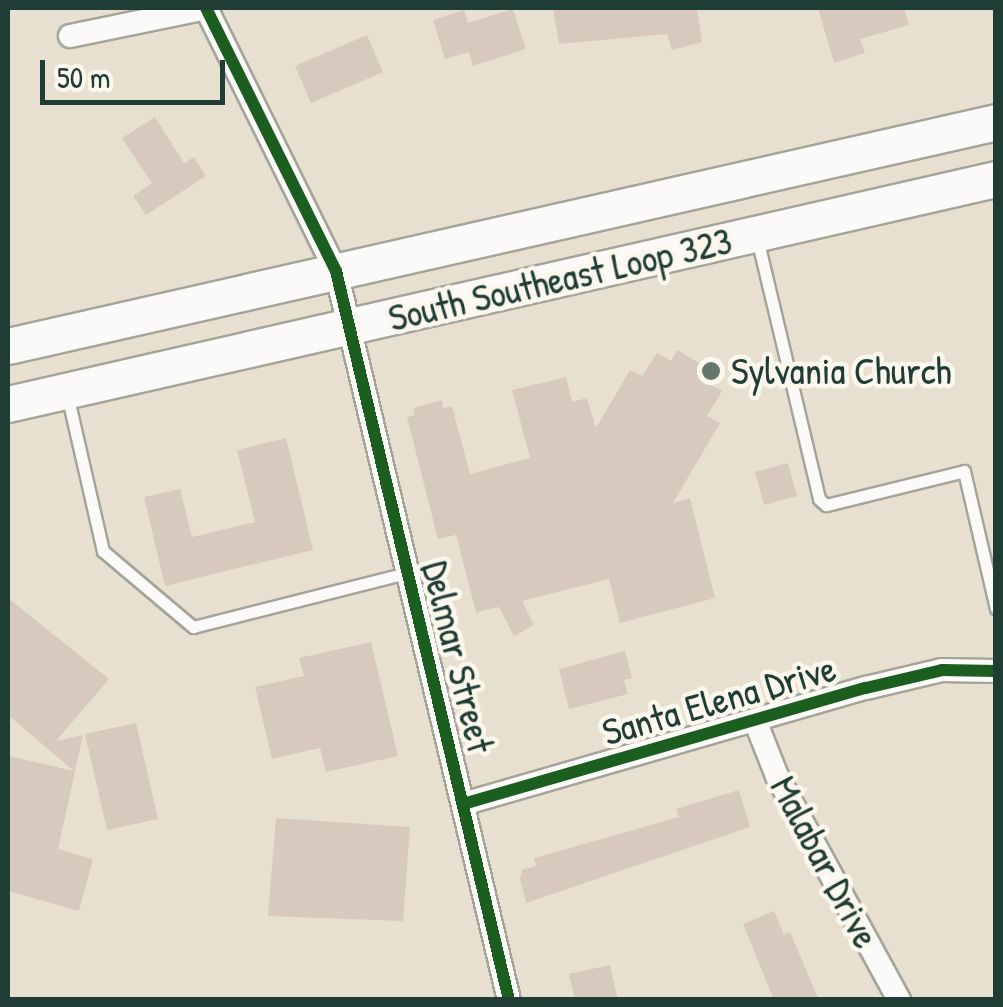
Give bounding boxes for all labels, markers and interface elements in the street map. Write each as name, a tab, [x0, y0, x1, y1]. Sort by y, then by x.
scale bar	[45, 40, 230, 102]
text: 50 m	[57, 57, 110, 97]
street label: South Southeast Loop 323	[384, 217, 736, 341]
place label: Sylvania Church	[731, 348, 951, 394]
marker: Sylvania Church	[700, 360, 722, 382]
street label: Delmar Street	[412, 556, 504, 758]
street label: Santa Elena Drive	[597, 645, 841, 755]
street label: Malabar Drive	[761, 768, 889, 956]

